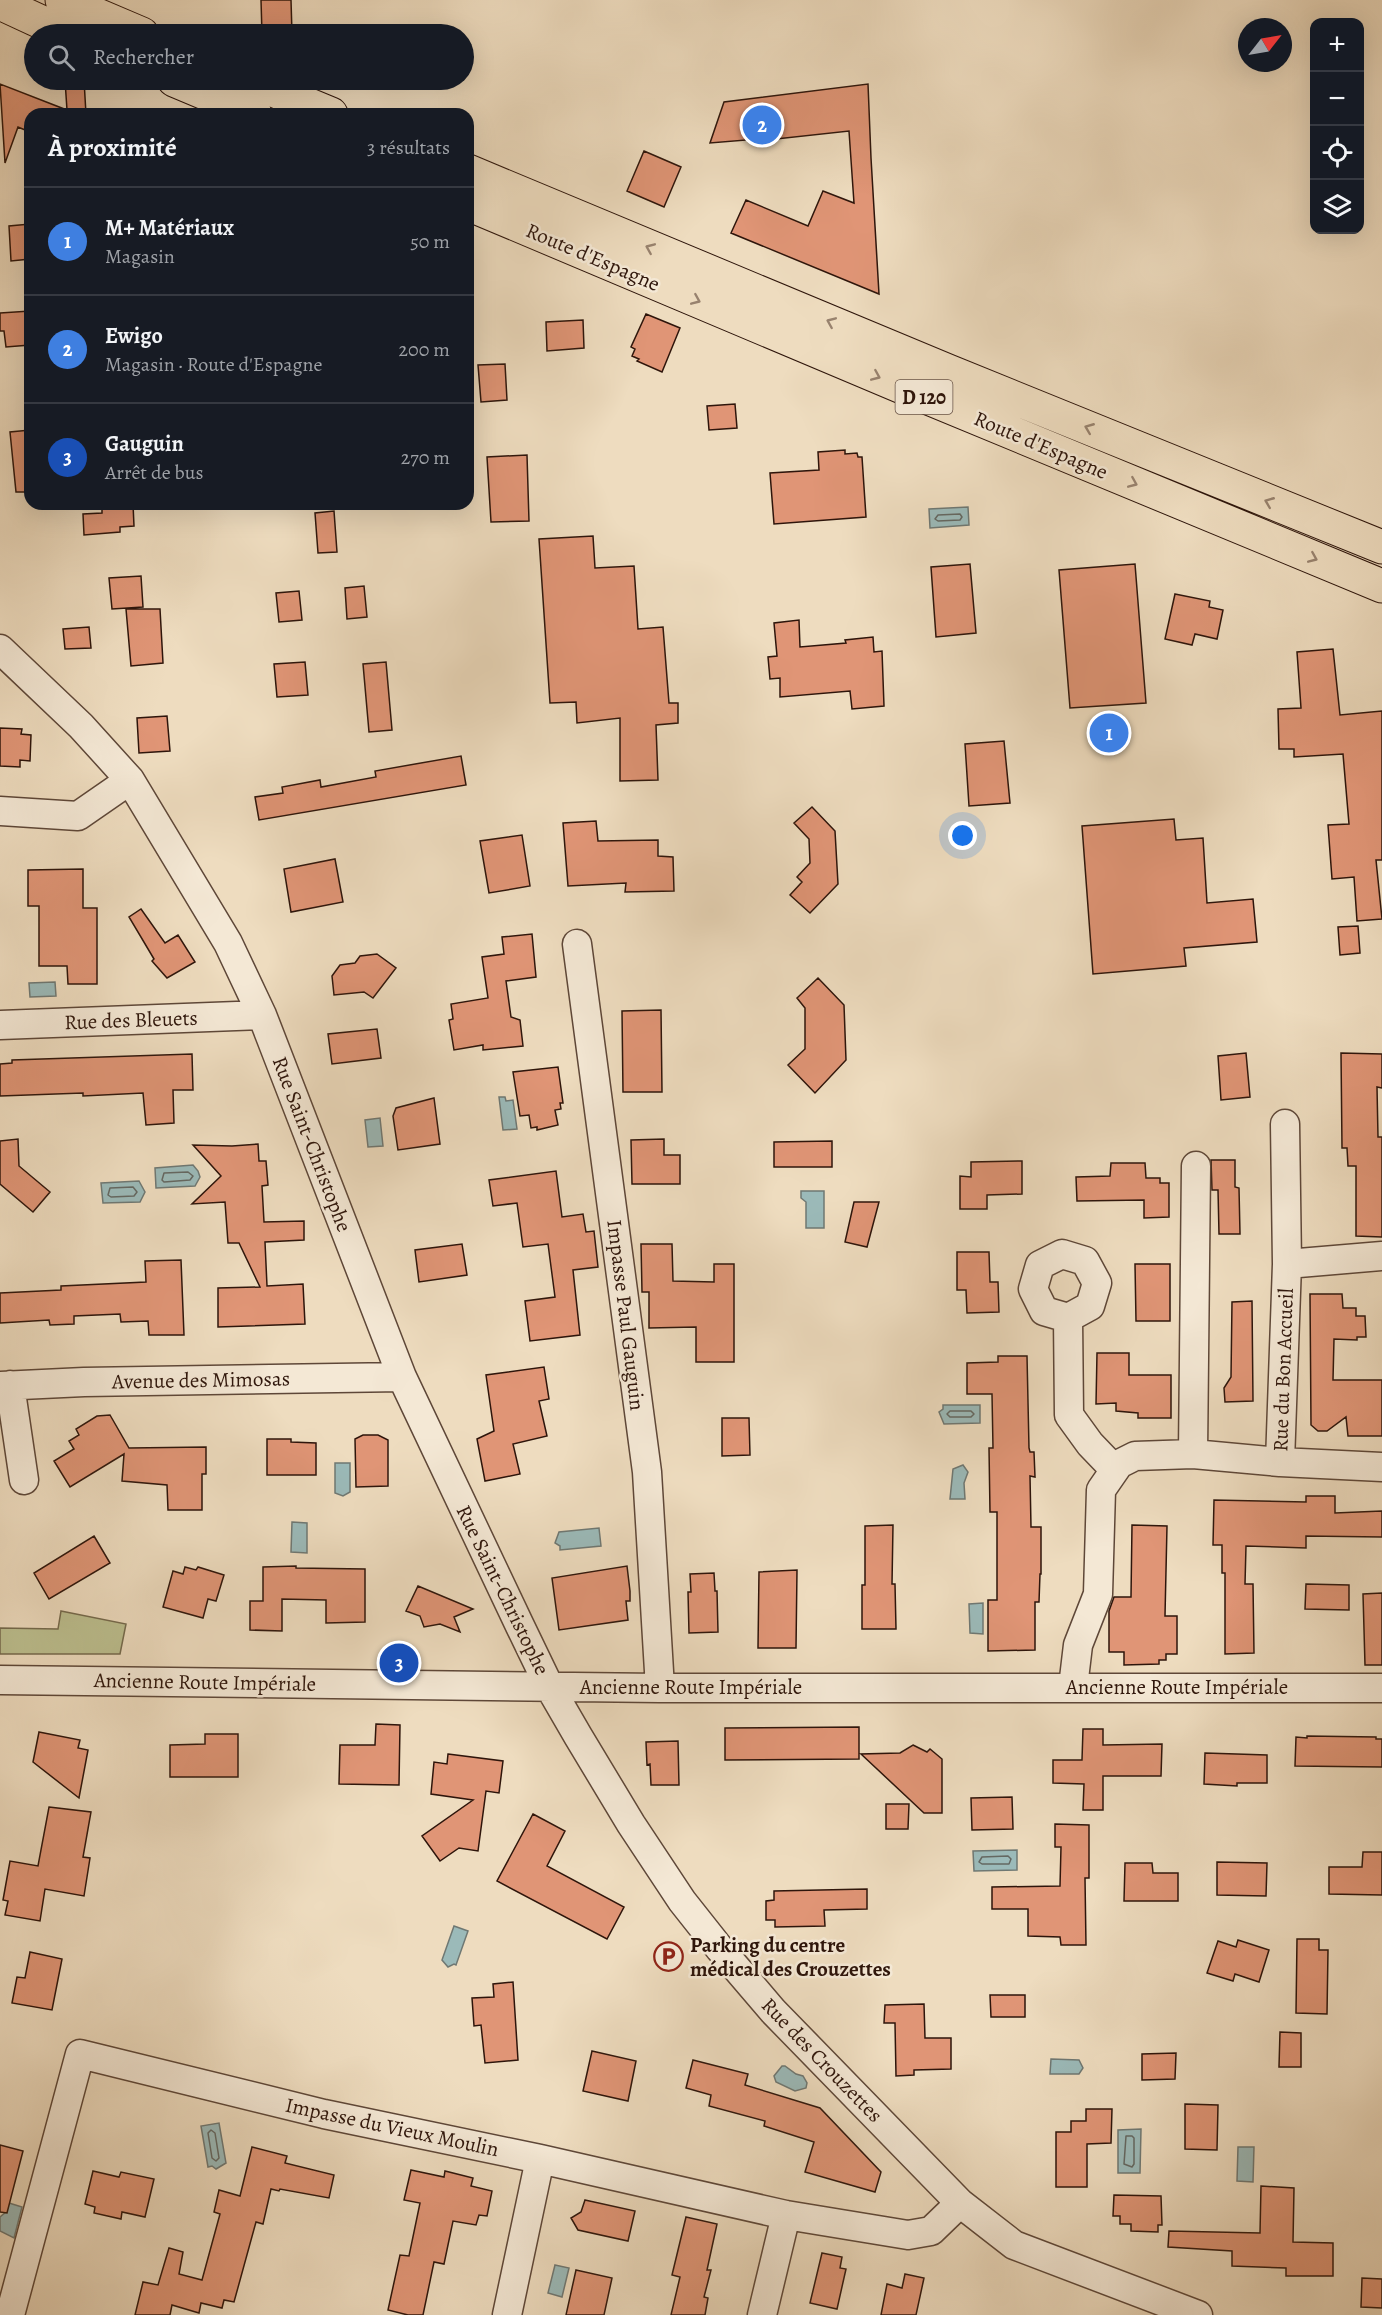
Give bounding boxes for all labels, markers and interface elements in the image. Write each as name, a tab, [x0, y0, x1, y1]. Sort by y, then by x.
north arrow	[1238, 18, 1292, 72]
map controls	[1310, 18, 1364, 234]
button: +	[1310, 18, 1364, 72]
search box	[24, 24, 474, 90]
icon: search	[45, 41, 78, 74]
text: Rechercher	[93, 42, 194, 72]
button: −	[1310, 72, 1364, 126]
pin: 2	[742, 102, 782, 148]
button: locate	[1310, 126, 1364, 180]
text: À proximité	[48, 130, 177, 165]
text: 3 résultats	[367, 134, 450, 161]
button: layers	[1310, 180, 1364, 234]
text: M+ Matériaux	[105, 213, 234, 243]
street label: Route d'Espagne	[522, 216, 664, 298]
text: 1	[64, 228, 71, 255]
text: 50 m	[410, 228, 450, 255]
text: Magasin	[105, 243, 175, 270]
one-way arrow	[646, 243, 657, 255]
one-way arrow	[690, 293, 701, 305]
one-way arrow	[826, 317, 837, 329]
text: Ewigo	[105, 321, 163, 351]
text: 2	[63, 336, 72, 363]
text: 200 m	[399, 336, 450, 363]
text: Magasin · Route d'Espagne	[105, 351, 323, 378]
one-way arrow	[869, 369, 880, 381]
road number: D 120	[896, 380, 952, 414]
street label: Route d'Espagne	[970, 404, 1112, 486]
one-way arrow	[1084, 423, 1095, 435]
text: Gauguin	[105, 429, 184, 459]
text: 3	[63, 444, 72, 471]
text: 270 m	[401, 444, 450, 471]
text: Arrêt de bus	[105, 459, 204, 486]
one-way arrow	[1127, 476, 1138, 488]
one-way arrow	[1265, 496, 1275, 509]
one-way arrow	[1307, 551, 1318, 563]
pin: 1	[1090, 710, 1128, 756]
your location	[948, 821, 977, 850]
street label: Rue des Bleuets	[64, 1004, 198, 1036]
street label: Rue Saint-Christophe	[266, 1052, 358, 1236]
street label: Impasse Paul Gauguin	[600, 1218, 652, 1412]
street label: Rue du Bon Accueil	[1266, 1288, 1300, 1452]
street label: Avenue des Mimosas	[111, 1364, 290, 1396]
street label: Rue Saint-Christophe	[450, 1500, 556, 1680]
pin: 3	[380, 1640, 418, 1686]
street label: Ancienne Route Impériale	[93, 1666, 316, 1698]
street label: Ancienne Route Impériale	[579, 1673, 802, 1701]
street label: Ancienne Route Impériale	[1065, 1673, 1288, 1701]
place label: Parking du centre médical des Crouzettes	[690, 1931, 891, 1983]
parking icon: Parking du centre médical des Crouzettes	[653, 1941, 685, 1973]
street label: Rue des Crouzettes	[755, 1991, 889, 2129]
street label: Impasse du Vieux Moulin	[283, 2091, 501, 2163]

